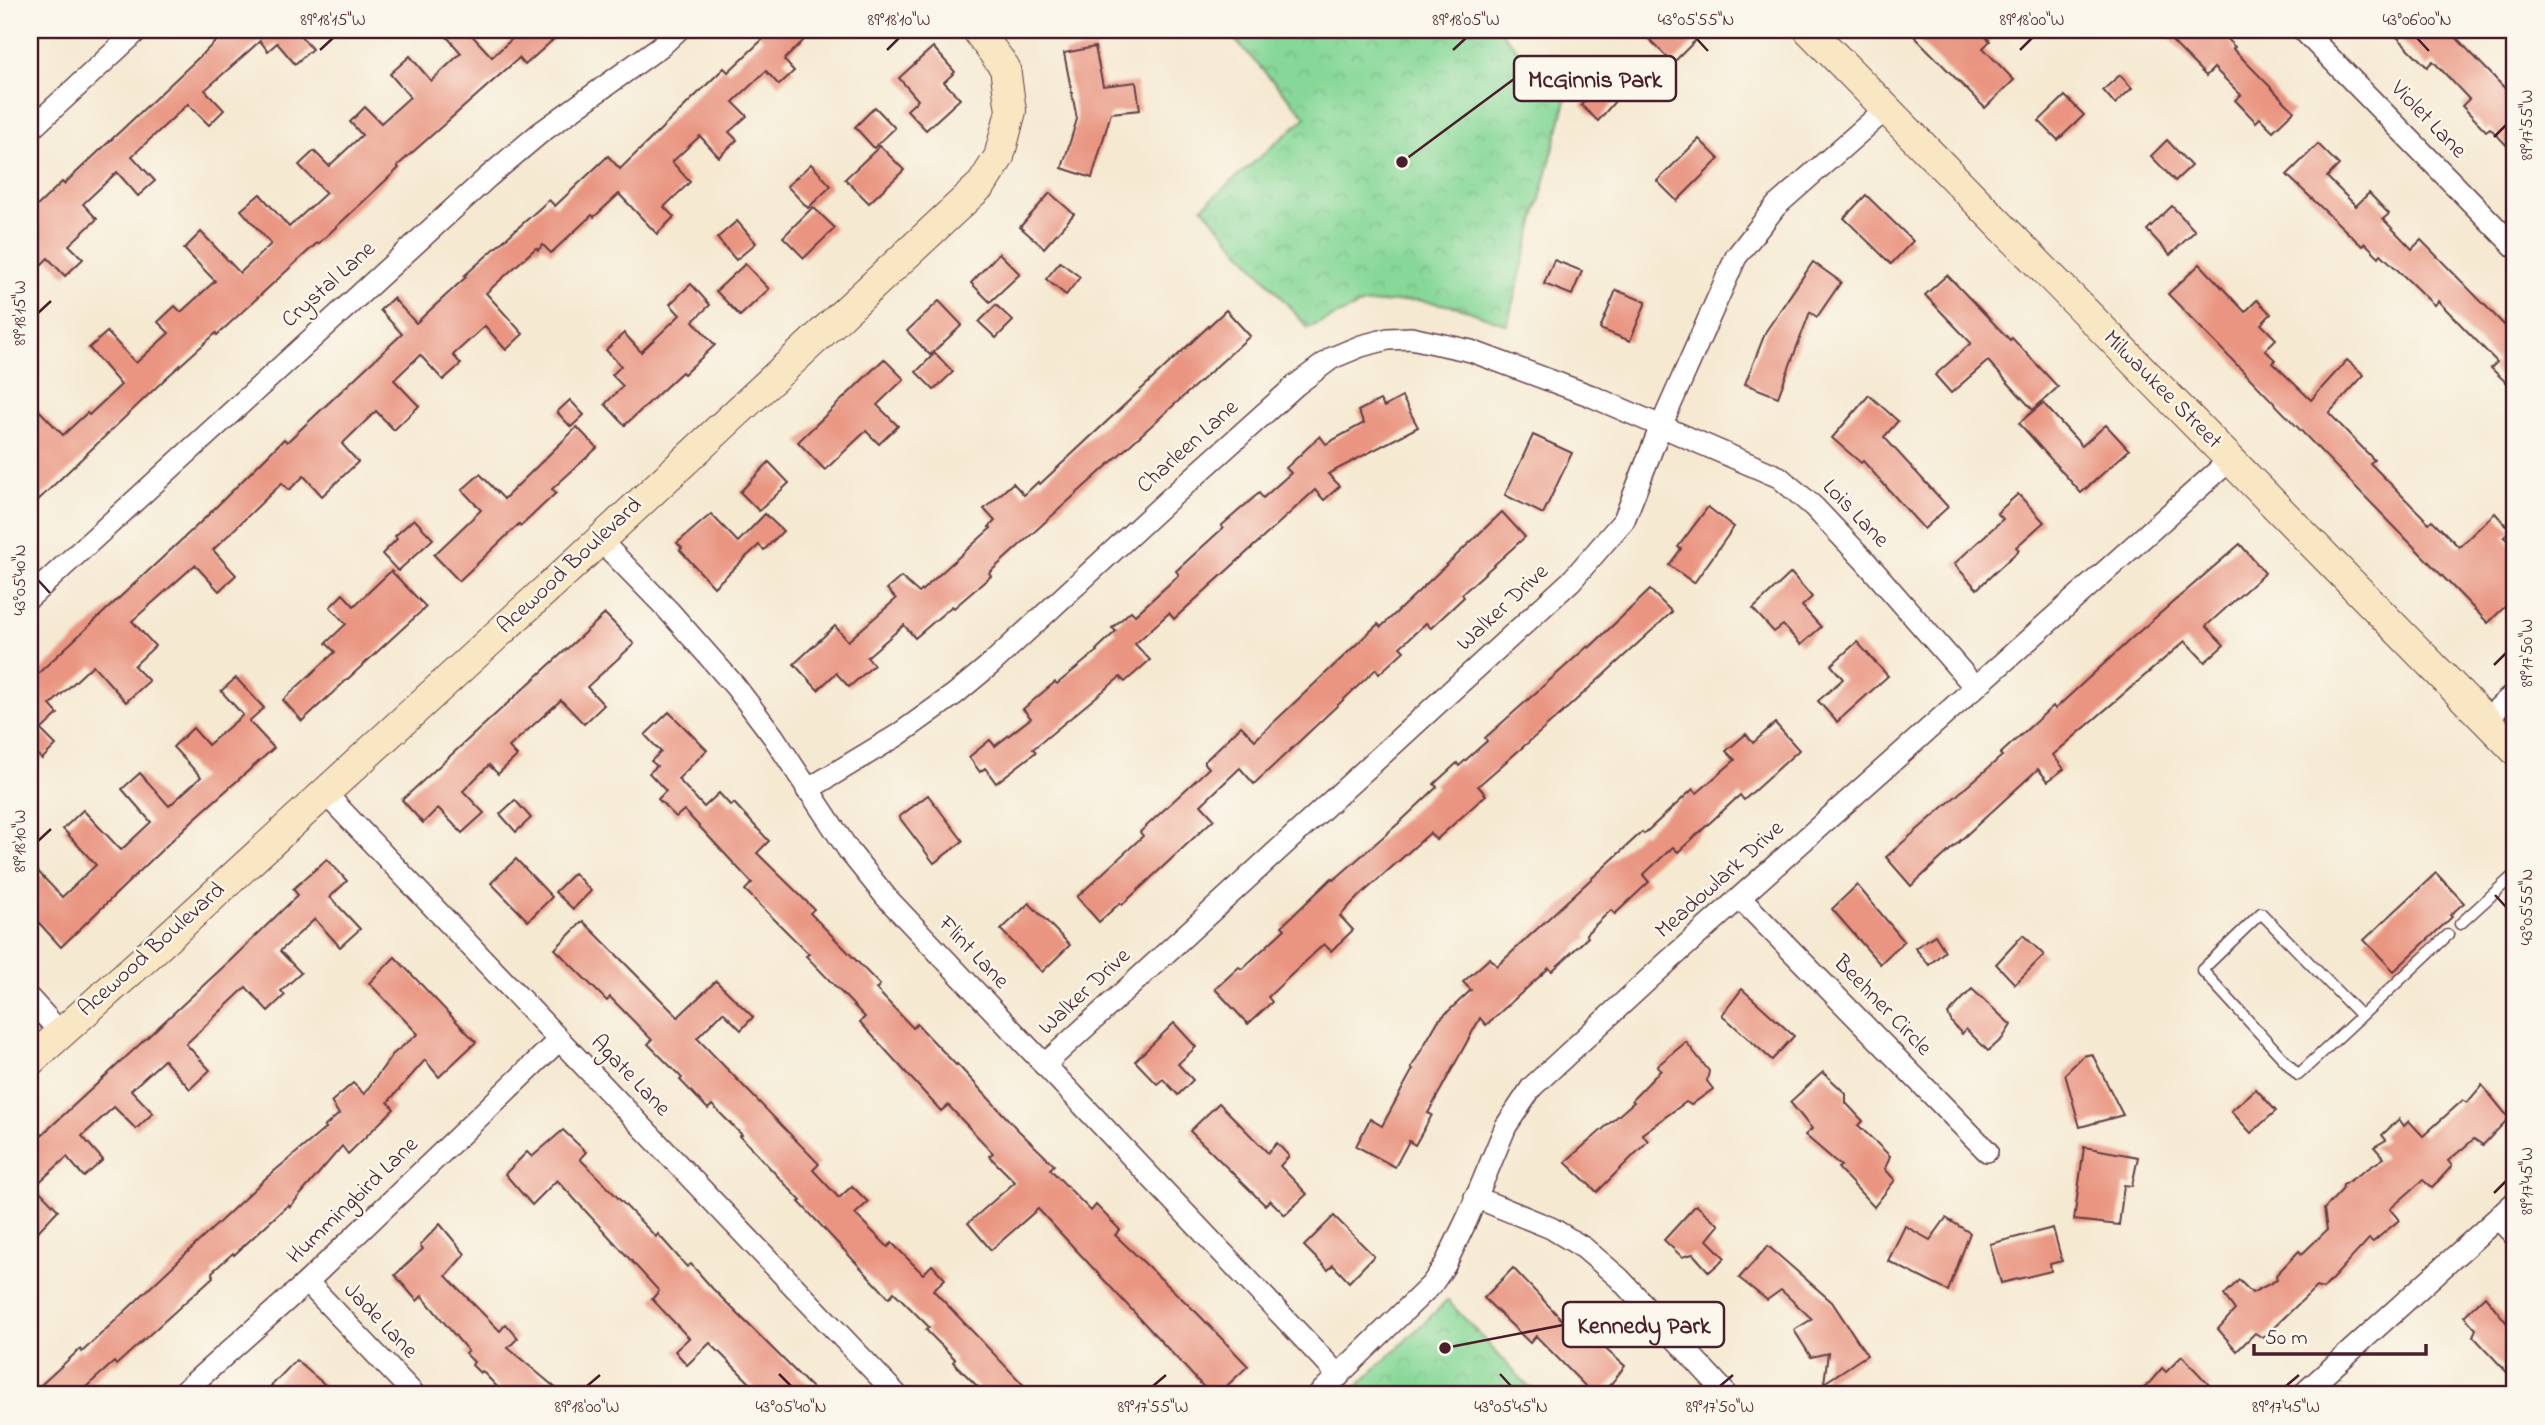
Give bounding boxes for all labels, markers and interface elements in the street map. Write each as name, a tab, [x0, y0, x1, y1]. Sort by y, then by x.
text: 89°18'15"W	[300, 8, 366, 34]
text: 89°18'10"W	[867, 8, 931, 34]
text: 89°18'05"W	[1432, 8, 1500, 34]
text: 43°05'55"N	[1658, 8, 1734, 34]
text: 89°18'00"W	[1999, 8, 2065, 34]
text: 43°06'00"N	[2382, 8, 2452, 34]
callout: McGinnis Park	[1514, 56, 1676, 101]
text: McGinnis Park	[1528, 64, 1663, 99]
street label: Violet Lane	[2382, 73, 2474, 167]
text: 89°17'55"W	[2515, 90, 2541, 160]
street label: Crystal Lane	[275, 233, 385, 338]
text: 89°18'15"W	[8, 280, 34, 346]
street label: Milwaukee Street	[2095, 323, 2229, 457]
street label: Charleen Lane	[1130, 392, 1247, 502]
street label: Lois Lane	[1814, 472, 1897, 556]
street label: Acewood Boulevard	[490, 490, 650, 642]
text: 43°05'40"N	[8, 544, 34, 616]
street label: Walker Drive	[1450, 556, 1557, 659]
text: 89°17'50"W	[2515, 619, 2541, 687]
text: 89°18'10"W	[8, 809, 34, 873]
street label: Meadowlark Drive	[1648, 813, 1792, 947]
text: 43°05'55"N	[2515, 869, 2541, 945]
street label: Acewood Boulevard	[71, 875, 233, 1025]
street label: Flint Lane	[929, 908, 1017, 997]
street label: Walker Drive	[1032, 940, 1139, 1043]
street label: Beehner Circle	[1824, 947, 1939, 1065]
street label: Agate Lane	[582, 1027, 678, 1126]
street label: Hummingbird Lane	[280, 1129, 427, 1273]
text: 89°17'45"W	[2515, 1147, 2541, 1215]
street label: Jade Lane	[335, 1275, 425, 1367]
callout: Kennedy Park	[1563, 1302, 1724, 1347]
text: Kennedy Park	[1577, 1310, 1711, 1346]
scale bar	[2254, 1313, 2426, 1357]
text: 50 m	[2265, 1324, 2308, 1354]
text: 89°18'00"W	[554, 1395, 620, 1421]
text: 43°05'40"N	[755, 1395, 827, 1421]
text: 89°17'55"W	[1118, 1395, 1188, 1421]
text: 43°05'45"N	[1474, 1395, 1548, 1421]
text: 89°17'50"W	[1686, 1395, 1754, 1421]
text: 89°17'45"W	[2252, 1395, 2320, 1421]

